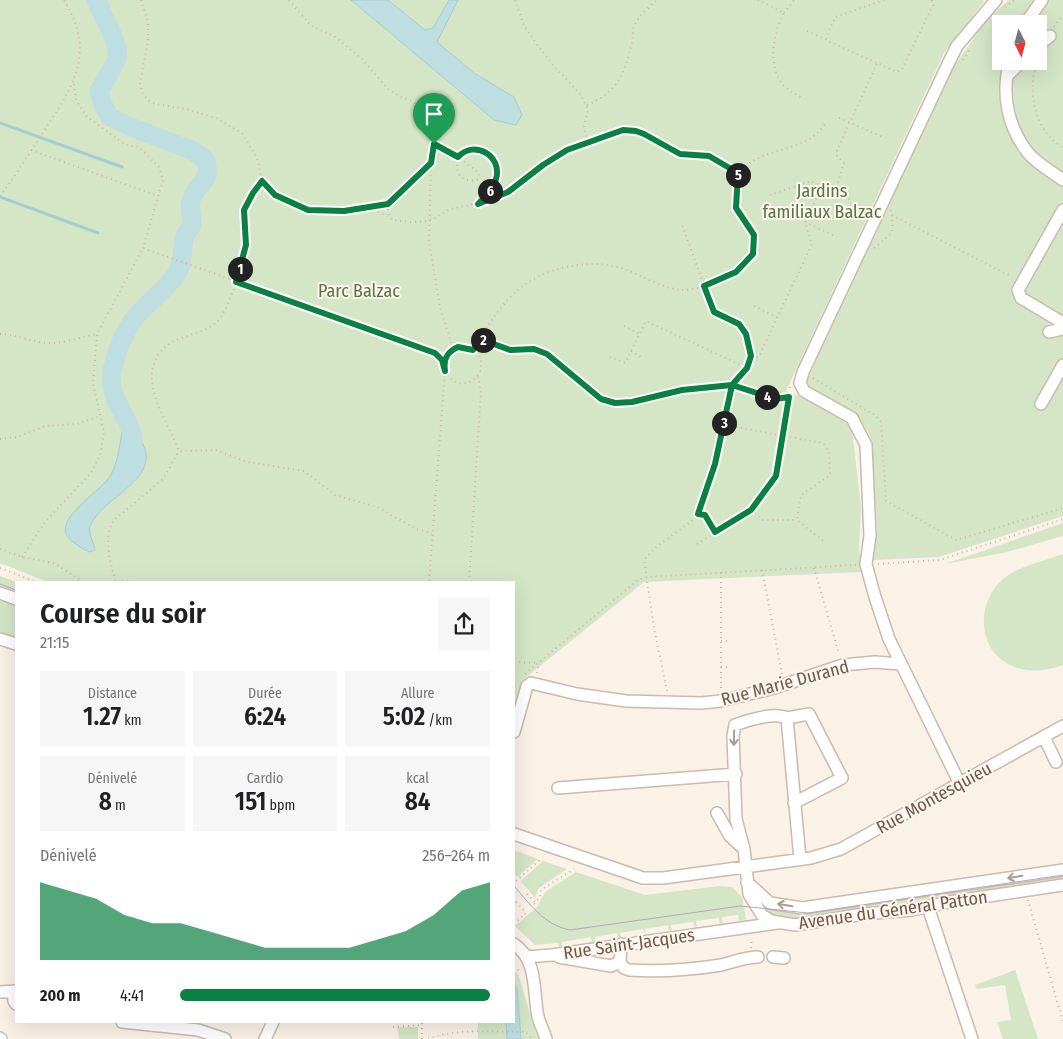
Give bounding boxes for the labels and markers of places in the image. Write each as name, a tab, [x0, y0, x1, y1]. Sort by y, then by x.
pin	[413, 93, 455, 144]
pin: 5	[726, 162, 750, 188]
pin: 6	[478, 178, 502, 204]
pin: 1	[228, 256, 252, 282]
pin: 2	[470, 328, 496, 352]
pin: 4	[754, 384, 780, 410]
pin: 3	[712, 410, 736, 436]

